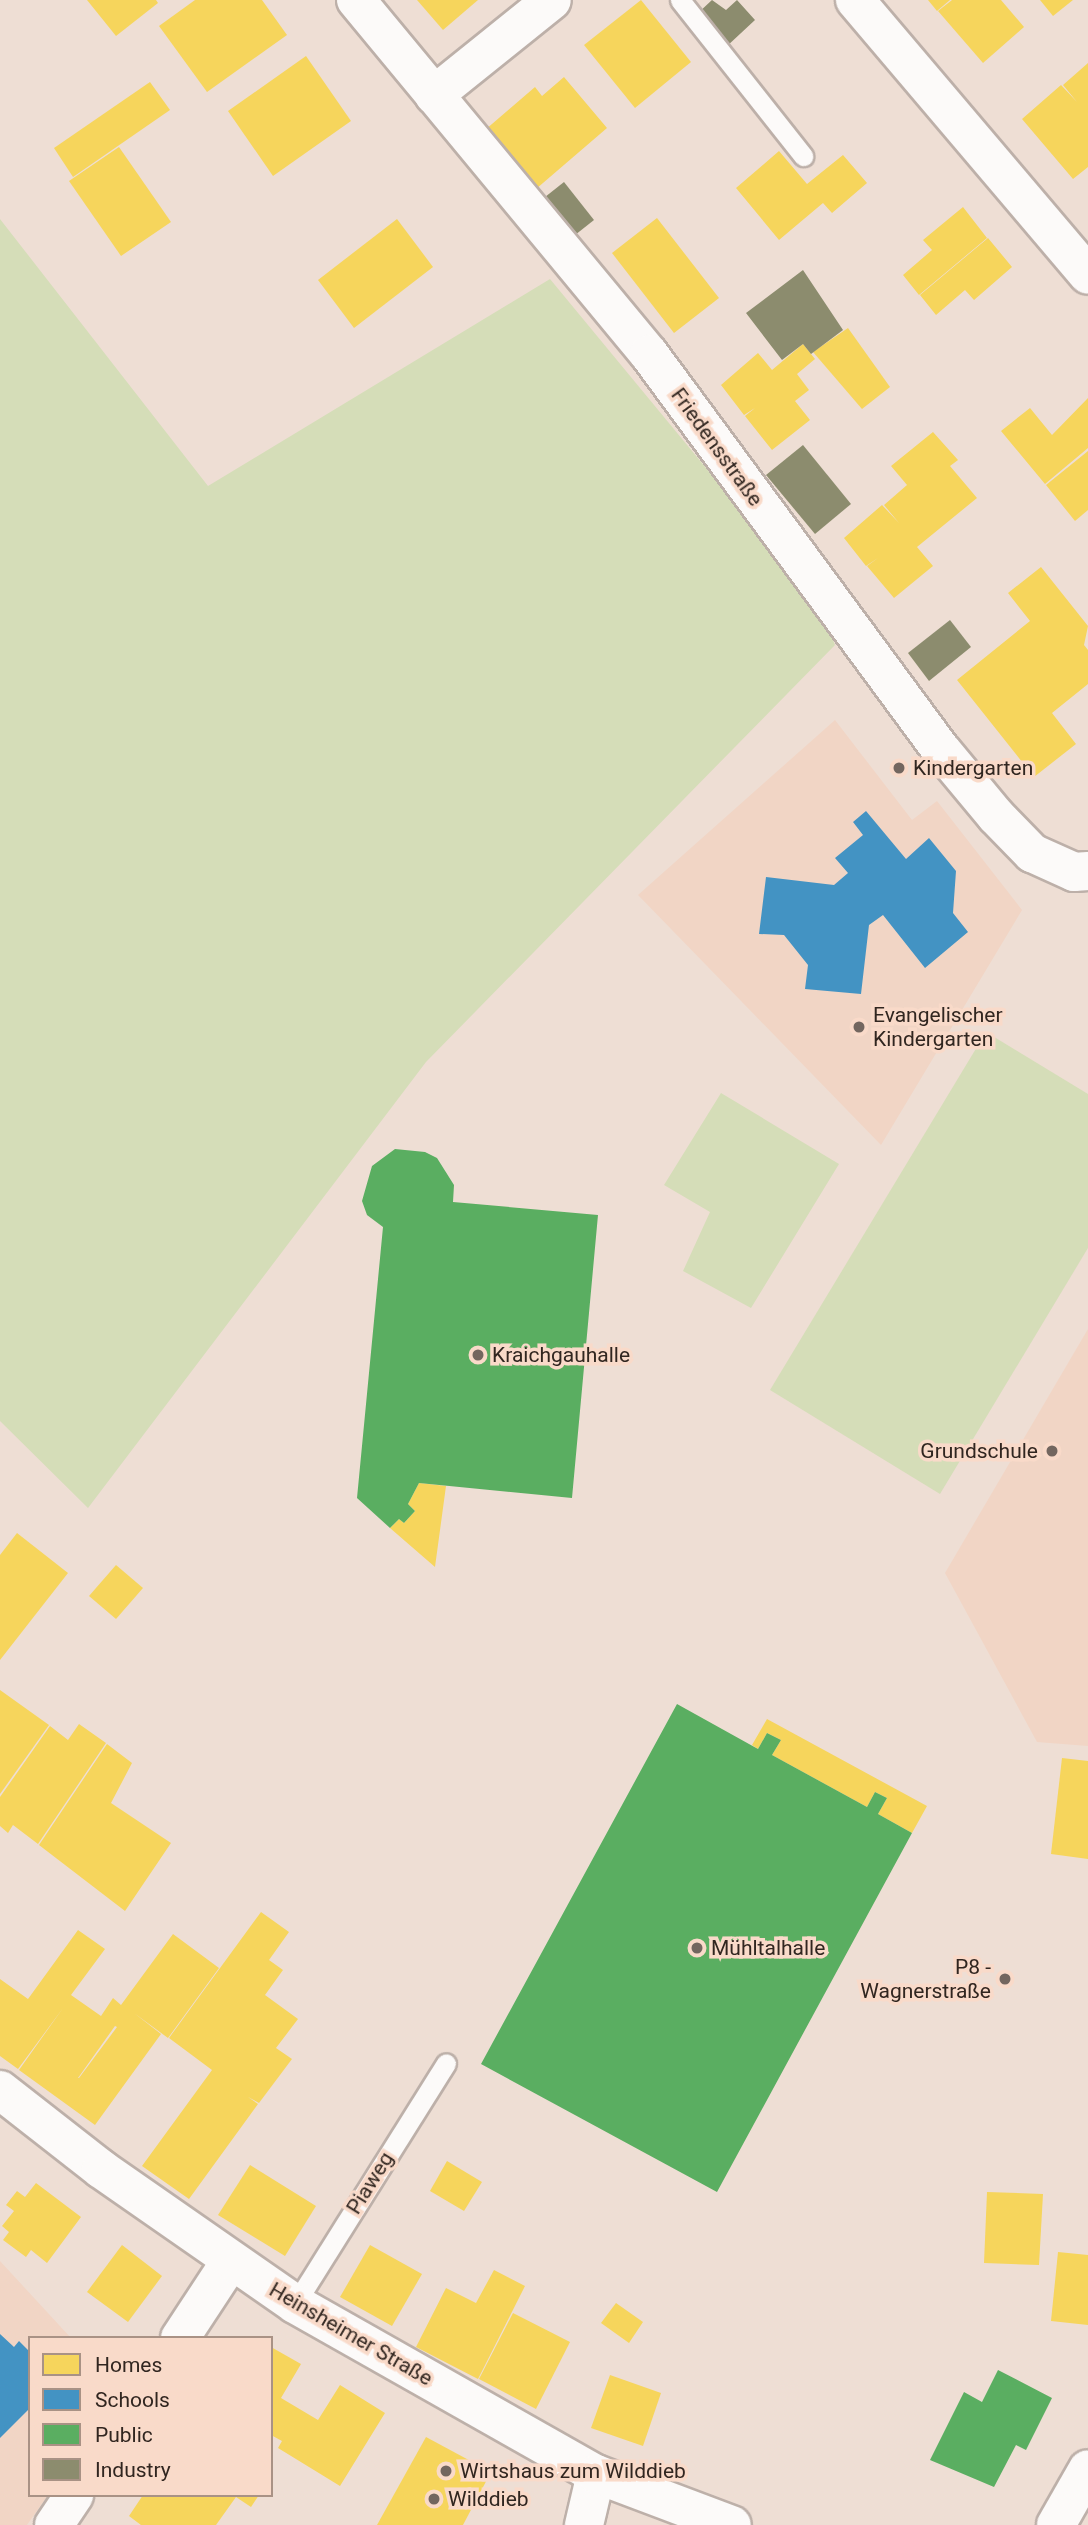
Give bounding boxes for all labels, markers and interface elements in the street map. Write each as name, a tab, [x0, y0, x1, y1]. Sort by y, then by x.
street label: Friedensstraße	[666, 383, 768, 511]
place label: Kindergarten	[913, 755, 1033, 781]
marker: Kindergarten	[891, 760, 907, 776]
place label: Evangelischer Kindergarten	[873, 1002, 1002, 1052]
marker: Evangelischer Kindergarten	[851, 1019, 867, 1035]
place label: Kraichgauhalle	[492, 1342, 630, 1368]
marker: Kraichgauhalle	[470, 1347, 486, 1363]
place label: Grundschule	[920, 1438, 1038, 1464]
marker: Grundschule	[1044, 1443, 1060, 1459]
place label: Mühltalhalle	[711, 1935, 825, 1961]
marker: Mühltalhalle	[689, 1940, 705, 1956]
place label: P8 - Wagnerstraße	[860, 1954, 991, 2004]
marker: P8 - Wagnerstraße	[997, 1971, 1013, 1987]
street label: Piaweg	[341, 2147, 399, 2219]
street label: Heinsheimer Straße	[265, 2277, 437, 2391]
legend	[28, 2336, 273, 2497]
text: Homes	[95, 2353, 162, 2377]
text: Schools	[95, 2388, 170, 2412]
text: Public	[95, 2423, 153, 2447]
text: Industry	[95, 2458, 171, 2482]
place label: Wirtshaus zum Wilddieb	[460, 2458, 686, 2484]
marker: Wirtshaus zum Wilddieb	[438, 2463, 454, 2479]
place label: Wilddieb	[448, 2486, 529, 2512]
marker: Wilddieb	[426, 2491, 442, 2507]

